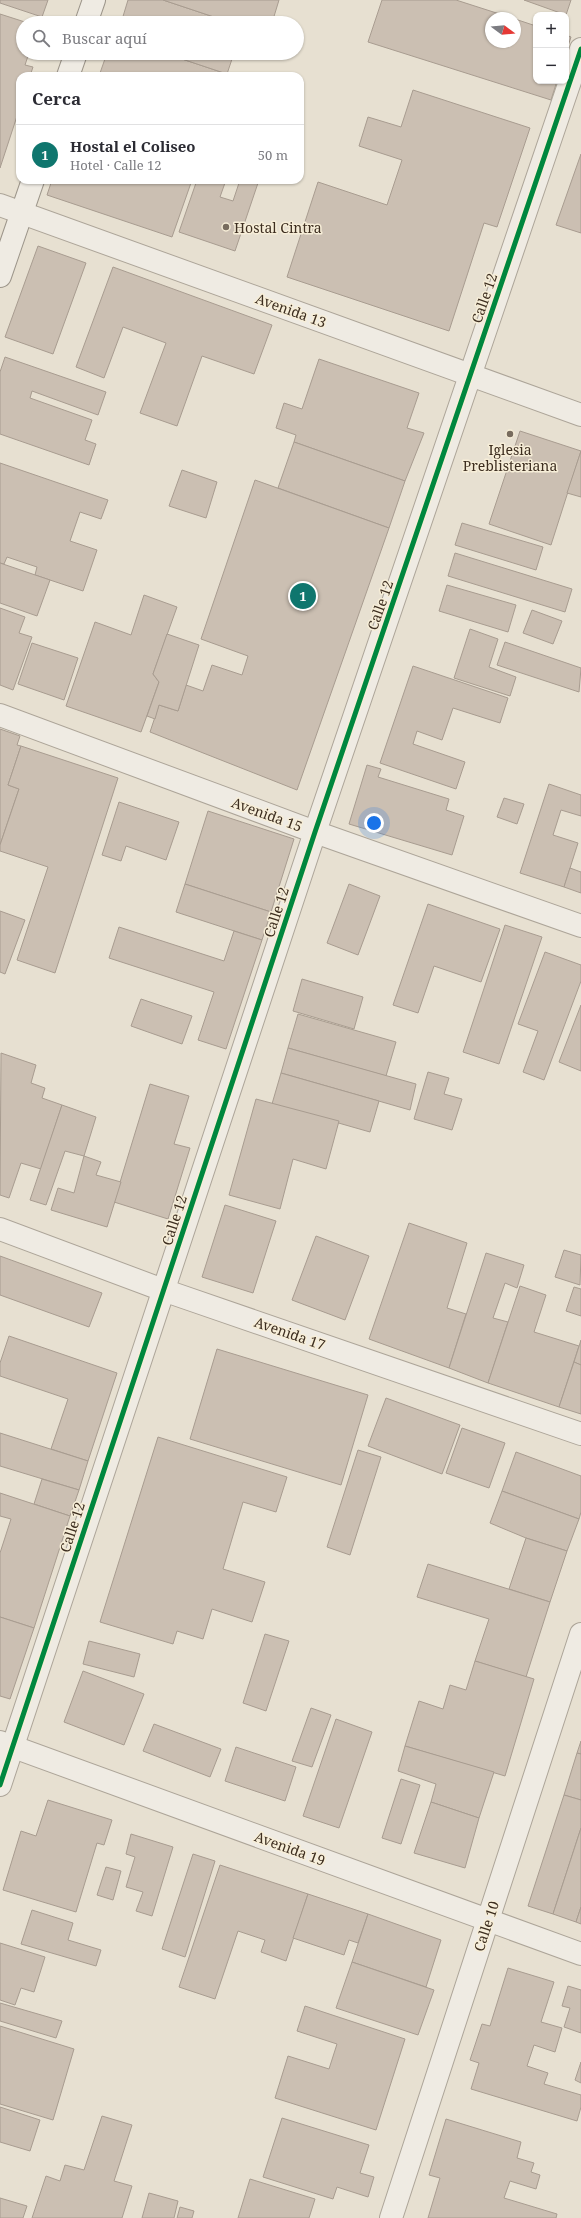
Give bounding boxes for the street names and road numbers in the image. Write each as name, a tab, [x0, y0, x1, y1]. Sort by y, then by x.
street label: Calle 12	[467, 270, 501, 326]
street label: Avenida 13	[253, 288, 329, 332]
street label: Calle 12	[363, 577, 397, 633]
street label: Avenida 15	[229, 792, 305, 836]
street label: Calle 12	[259, 884, 293, 940]
street label: Calle 12	[157, 1192, 191, 1248]
street label: Avenida 17	[252, 1312, 328, 1354]
street label: Calle 12	[55, 1499, 89, 1555]
street label: Avenida 19	[252, 1826, 328, 1870]
street label: Calle 10	[469, 1898, 503, 1954]

